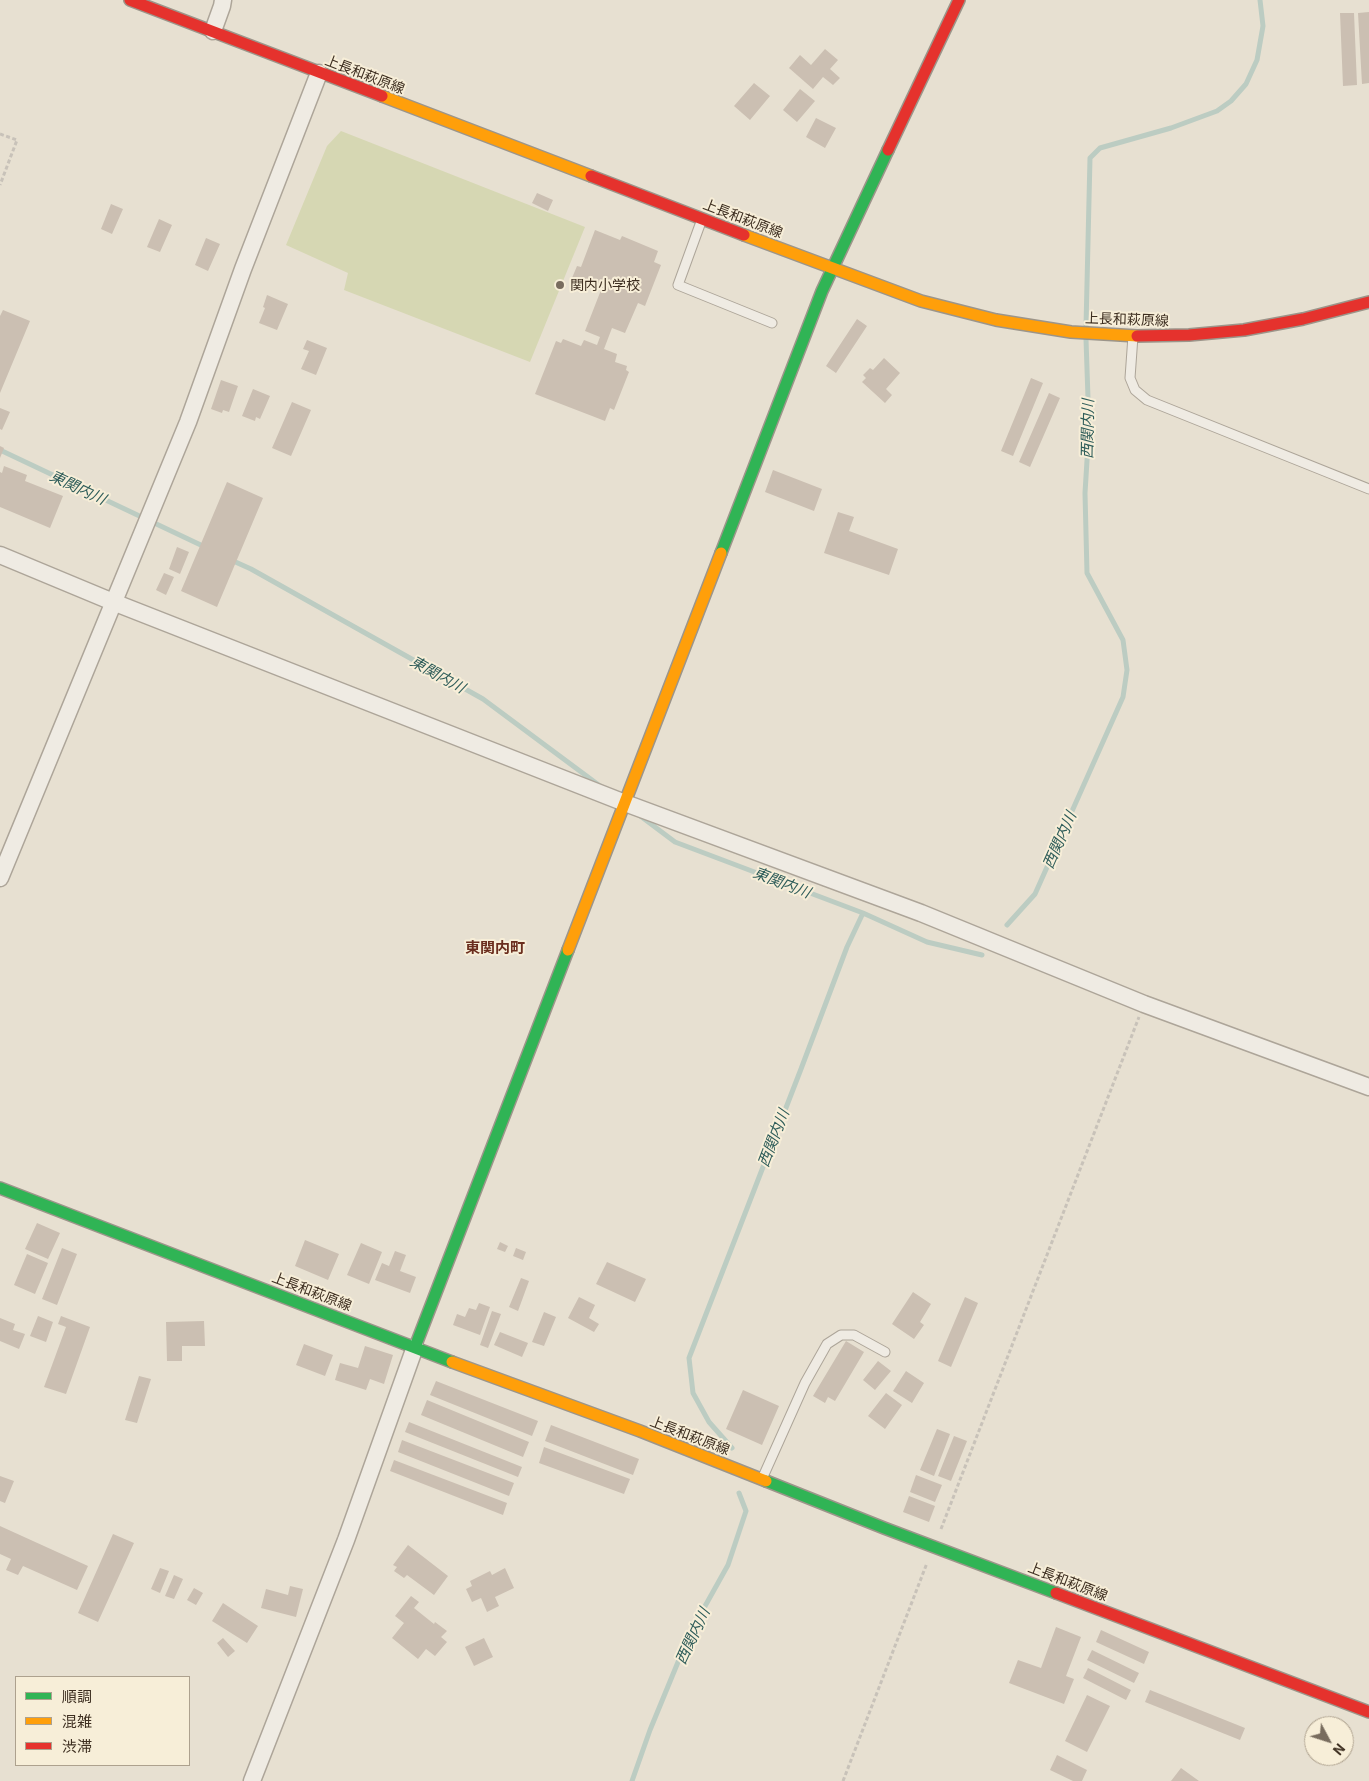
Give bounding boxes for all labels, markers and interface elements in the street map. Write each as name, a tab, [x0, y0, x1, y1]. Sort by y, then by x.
street label: 上長和萩原線	[323, 51, 407, 97]
street label: 上長和萩原線	[701, 195, 785, 241]
place label: 関内小学校	[570, 277, 640, 293]
marker: 関内小学校	[554, 279, 566, 291]
street label: 上長和萩原線	[1085, 309, 1169, 329]
water label: 西関内川	[1077, 399, 1097, 459]
water label: 東関内川	[47, 466, 109, 508]
water label: 東関内川	[407, 652, 469, 696]
water label: 西関内川	[1039, 809, 1079, 871]
water label: 東関内川	[751, 863, 813, 901]
district label: 東関内町	[465, 938, 525, 956]
water label: 西関内川	[754, 1107, 792, 1169]
street label: 上長和萩原線	[270, 1268, 354, 1314]
street label: 上長和萩原線	[648, 1412, 732, 1458]
street label: 上長和萩原線	[1026, 1558, 1110, 1604]
water label: 西関内川	[671, 1605, 713, 1667]
legend	[15, 1676, 190, 1766]
text: 順調	[62, 1685, 92, 1706]
text: 混雑	[62, 1710, 92, 1731]
north arrow	[1304, 1716, 1354, 1766]
text: 渋滞	[62, 1735, 92, 1756]
text: N	[1329, 1740, 1351, 1760]

